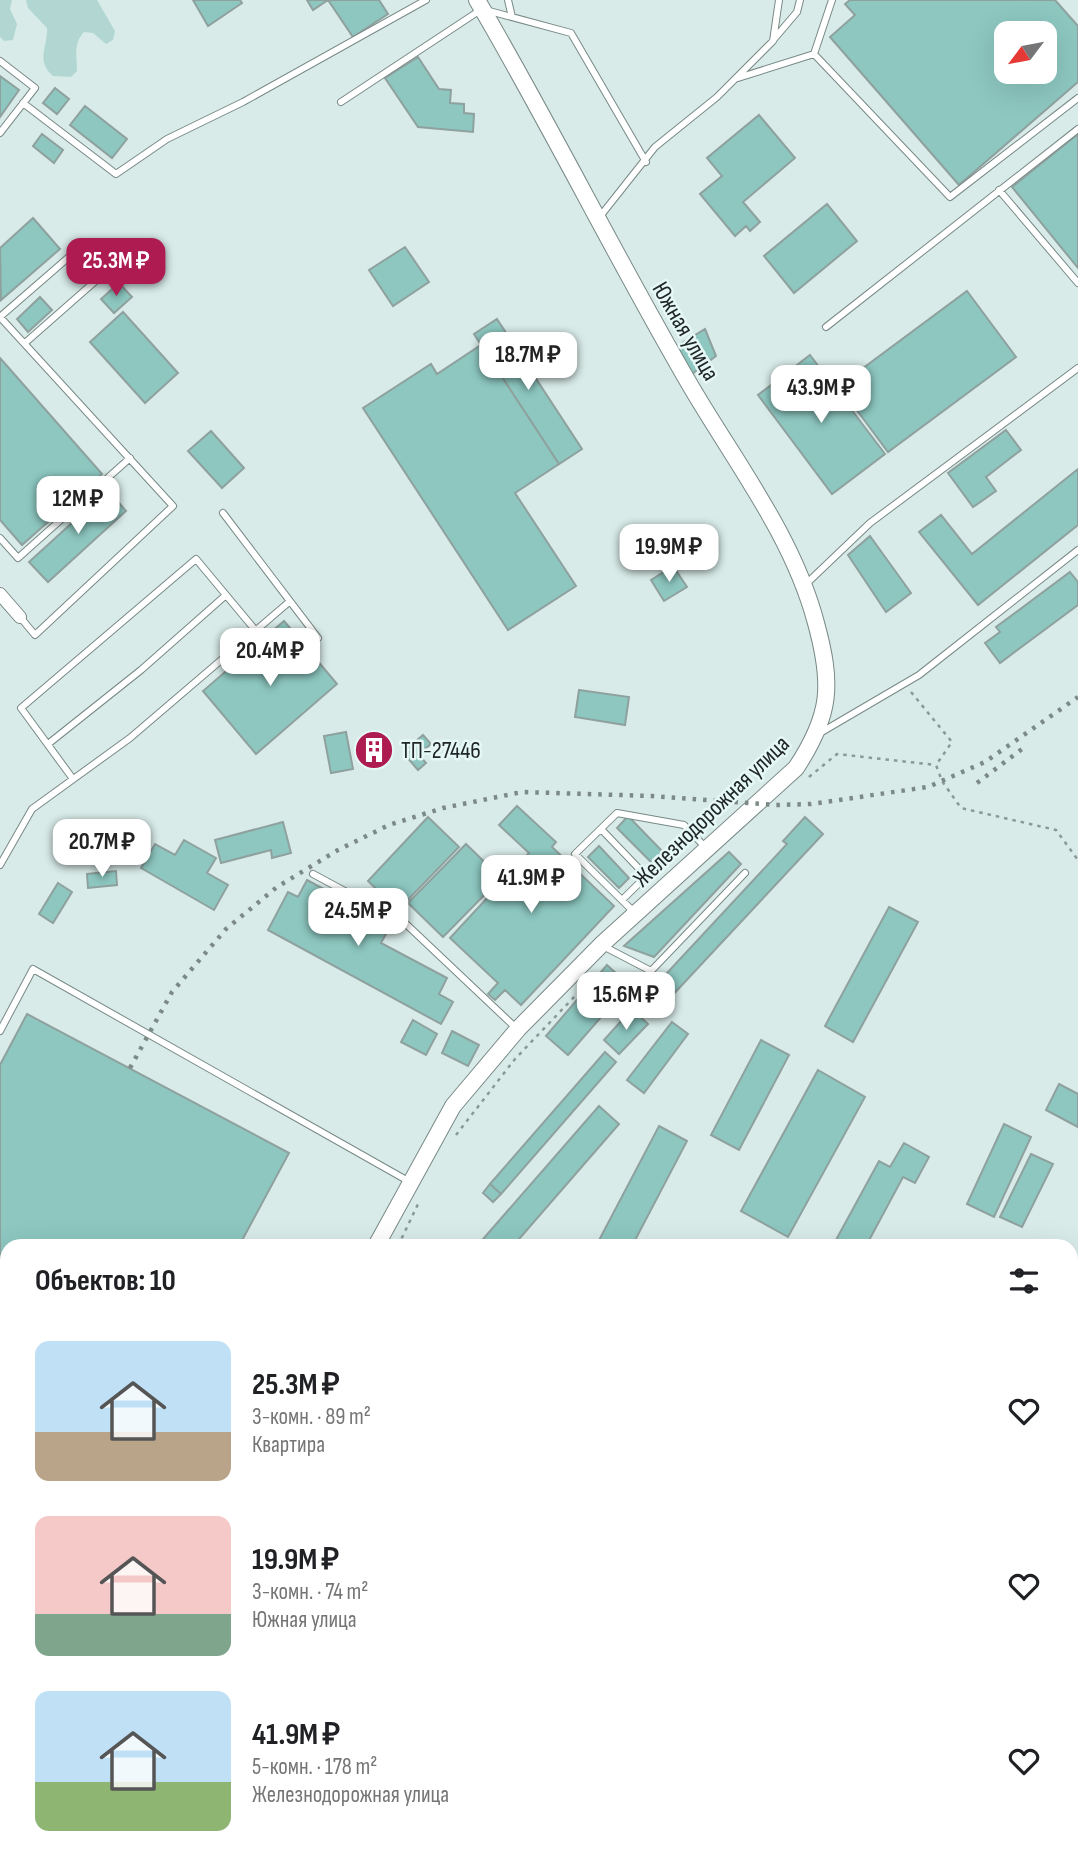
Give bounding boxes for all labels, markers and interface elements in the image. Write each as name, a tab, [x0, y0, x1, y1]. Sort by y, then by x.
north arrow	[994, 21, 1057, 84]
map controls	[994, 21, 1057, 84]
pin: 25.3M ₽	[51, 238, 181, 298]
text: 25.3M ₽	[82, 247, 150, 275]
street label: Южная улица	[646, 277, 725, 386]
pin: 18.7M ₽	[463, 332, 593, 392]
text: 18.7M ₽	[495, 341, 561, 369]
pin: 43.9M ₽	[756, 366, 886, 425]
text: 43.9M ₽	[787, 374, 855, 402]
pin: 12M ₽	[29, 476, 127, 536]
text: 12M ₽	[53, 485, 103, 513]
pin: 19.9M ₽	[604, 524, 734, 584]
text: 19.9M ₽	[636, 533, 702, 561]
pin: 20.4M ₽	[205, 628, 335, 688]
text: 20.4M ₽	[236, 637, 304, 665]
building icon: ТП-27446	[353, 729, 395, 771]
street label: Железнодорожная улица	[627, 729, 795, 893]
place label: ТП-27446	[401, 736, 481, 765]
pin: 20.7M ₽	[37, 820, 167, 879]
text: 20.7M ₽	[69, 828, 135, 856]
pin: 41.9M ₽	[466, 856, 596, 915]
text: 41.9M ₽	[497, 864, 565, 892]
pin: 24.5M ₽	[293, 888, 423, 948]
text: 24.5M ₽	[324, 897, 392, 925]
pin: 15.6M ₽	[561, 972, 691, 1032]
text: 15.6M ₽	[593, 981, 659, 1009]
icon: filters	[1005, 1262, 1043, 1300]
text: Объектов: 10	[35, 1263, 176, 1299]
text: 25.3M ₽	[252, 1367, 340, 1403]
icon: home	[91, 1369, 175, 1453]
icon: heart	[1005, 1392, 1043, 1430]
text: 3-комн. · 89 m²	[252, 1403, 371, 1431]
text: Квартира	[252, 1431, 325, 1459]
text: 19.9M ₽	[252, 1542, 339, 1578]
icon: home	[91, 1544, 175, 1628]
icon: heart	[1005, 1567, 1043, 1605]
text: 3-комн. · 74 m²	[252, 1578, 368, 1606]
text: Южная улица	[252, 1606, 357, 1634]
text: 41.9M ₽	[252, 1717, 340, 1753]
icon: home	[91, 1719, 175, 1803]
icon: heart	[1005, 1742, 1043, 1780]
text: 5-комн. · 178 m²	[252, 1753, 378, 1781]
text: Железнодорожная улица	[252, 1781, 449, 1809]

